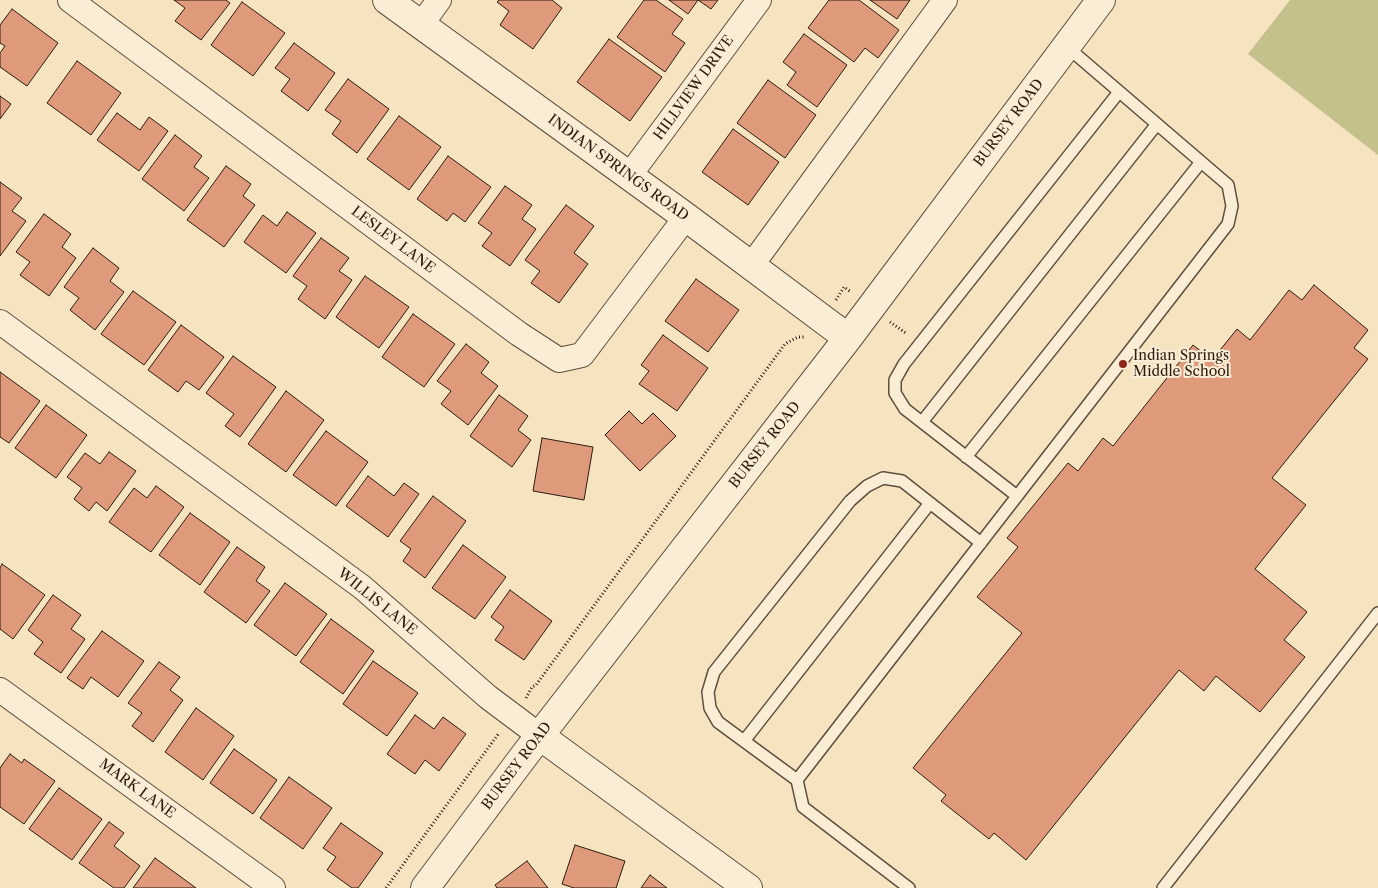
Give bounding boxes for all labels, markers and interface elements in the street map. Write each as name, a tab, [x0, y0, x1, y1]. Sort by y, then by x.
street label: HILLVIEW DRIVE	[650, 32, 738, 144]
street label: BURSEY ROAD	[971, 76, 1047, 170]
street label: INDIAN SPRINGS ROAD	[544, 111, 692, 225]
street label: LESLEY LANE	[348, 203, 438, 277]
place label: Indian Springs Middle School	[1133, 348, 1230, 381]
marker: Indian Springs Middle School	[1117, 358, 1129, 370]
street label: BURSEY ROAD	[726, 398, 804, 492]
street label: WILLIS LANE	[334, 565, 420, 639]
street label: BURSEY ROAD	[479, 719, 555, 813]
street label: MARK LANE	[96, 756, 178, 822]

